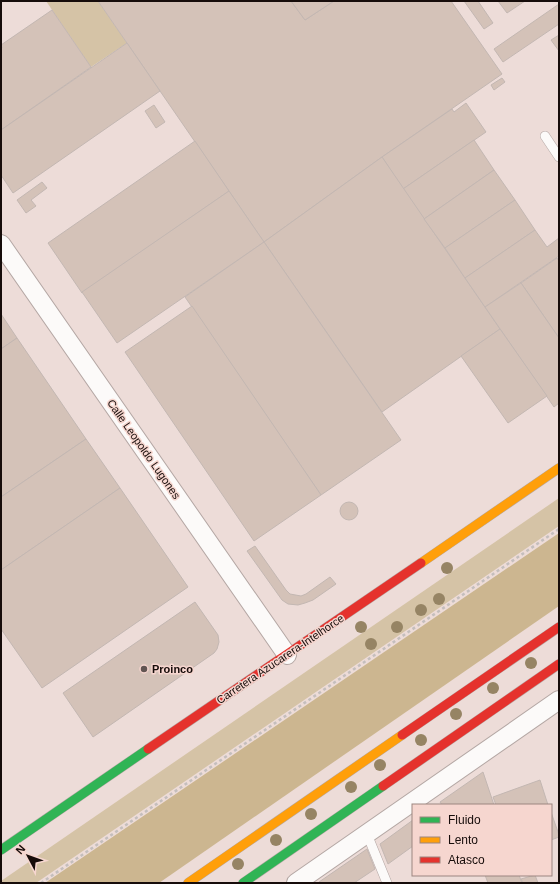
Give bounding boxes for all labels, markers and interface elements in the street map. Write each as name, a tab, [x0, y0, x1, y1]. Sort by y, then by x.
street label: Calle Leopoldo Lugones	[105, 397, 183, 501]
street label: Carretera Azucarera-Intelhorce	[214, 612, 346, 706]
place label: Proinco	[152, 663, 193, 675]
marker: Proinco	[139, 664, 149, 674]
legend	[412, 804, 552, 876]
text: Fluido	[448, 813, 481, 827]
text: Lento	[448, 833, 478, 847]
north arrow	[8, 836, 48, 876]
text: N	[13, 842, 28, 856]
text: Atasco	[448, 853, 485, 867]

